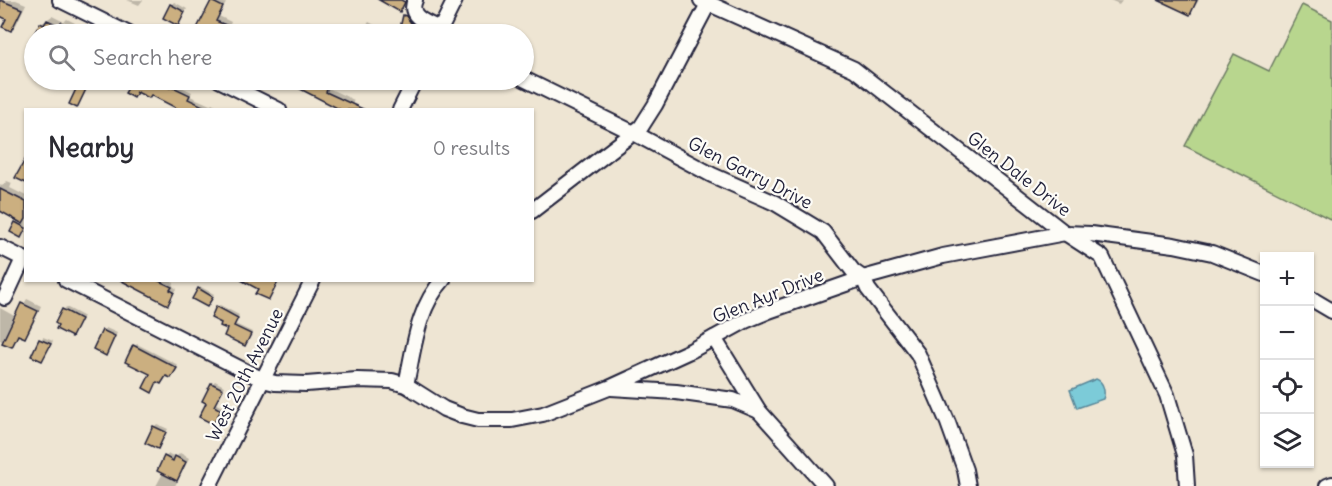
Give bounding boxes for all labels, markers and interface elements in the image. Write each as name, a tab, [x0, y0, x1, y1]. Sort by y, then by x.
search box	[24, 24, 534, 90]
icon: search	[45, 41, 78, 74]
text: Search here	[93, 43, 212, 71]
street label: Glen Dale Drive	[963, 126, 1076, 221]
text: Nearby	[48, 131, 134, 164]
street label: Glen Garry Drive	[684, 131, 816, 214]
text: 0 results	[433, 135, 510, 160]
map controls	[1260, 252, 1314, 468]
button: +	[1260, 252, 1314, 306]
street label: Glen Ayr Drive	[709, 263, 827, 328]
street label: West 20th Avenue	[201, 304, 288, 445]
button: −	[1260, 306, 1314, 360]
button: locate	[1260, 360, 1314, 414]
button: layers	[1260, 414, 1314, 468]

